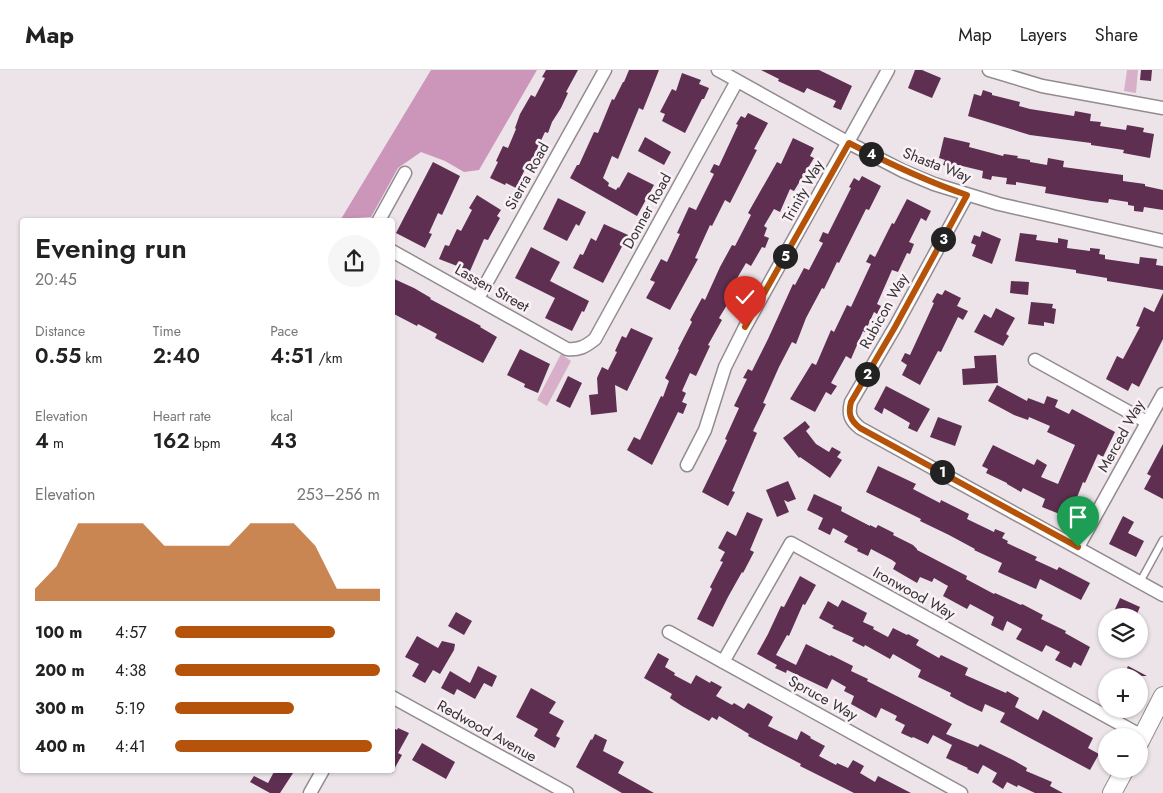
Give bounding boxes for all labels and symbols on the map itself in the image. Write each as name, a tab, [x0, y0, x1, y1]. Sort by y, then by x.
street label: Sierra Road	[499, 138, 555, 214]
pin: 4	[858, 142, 884, 166]
street label: Shasta Way	[900, 142, 975, 188]
street label: Trinity Way	[777, 155, 829, 226]
street label: Donner Road	[617, 169, 677, 253]
pin: 3	[930, 226, 956, 252]
pin: 5	[772, 244, 798, 268]
street label: Lassen Street	[451, 259, 534, 318]
street label: Rubicon Way	[854, 269, 914, 353]
pin	[724, 276, 766, 327]
pin: 2	[854, 362, 880, 386]
street label: Merced Way	[1092, 395, 1150, 476]
pin: 1	[930, 460, 954, 484]
pin	[1057, 496, 1099, 547]
street label: Ironwood Way	[869, 561, 960, 625]
street label: Spruce Way	[784, 670, 862, 726]
street label: Redwood Avenue	[433, 695, 541, 768]

